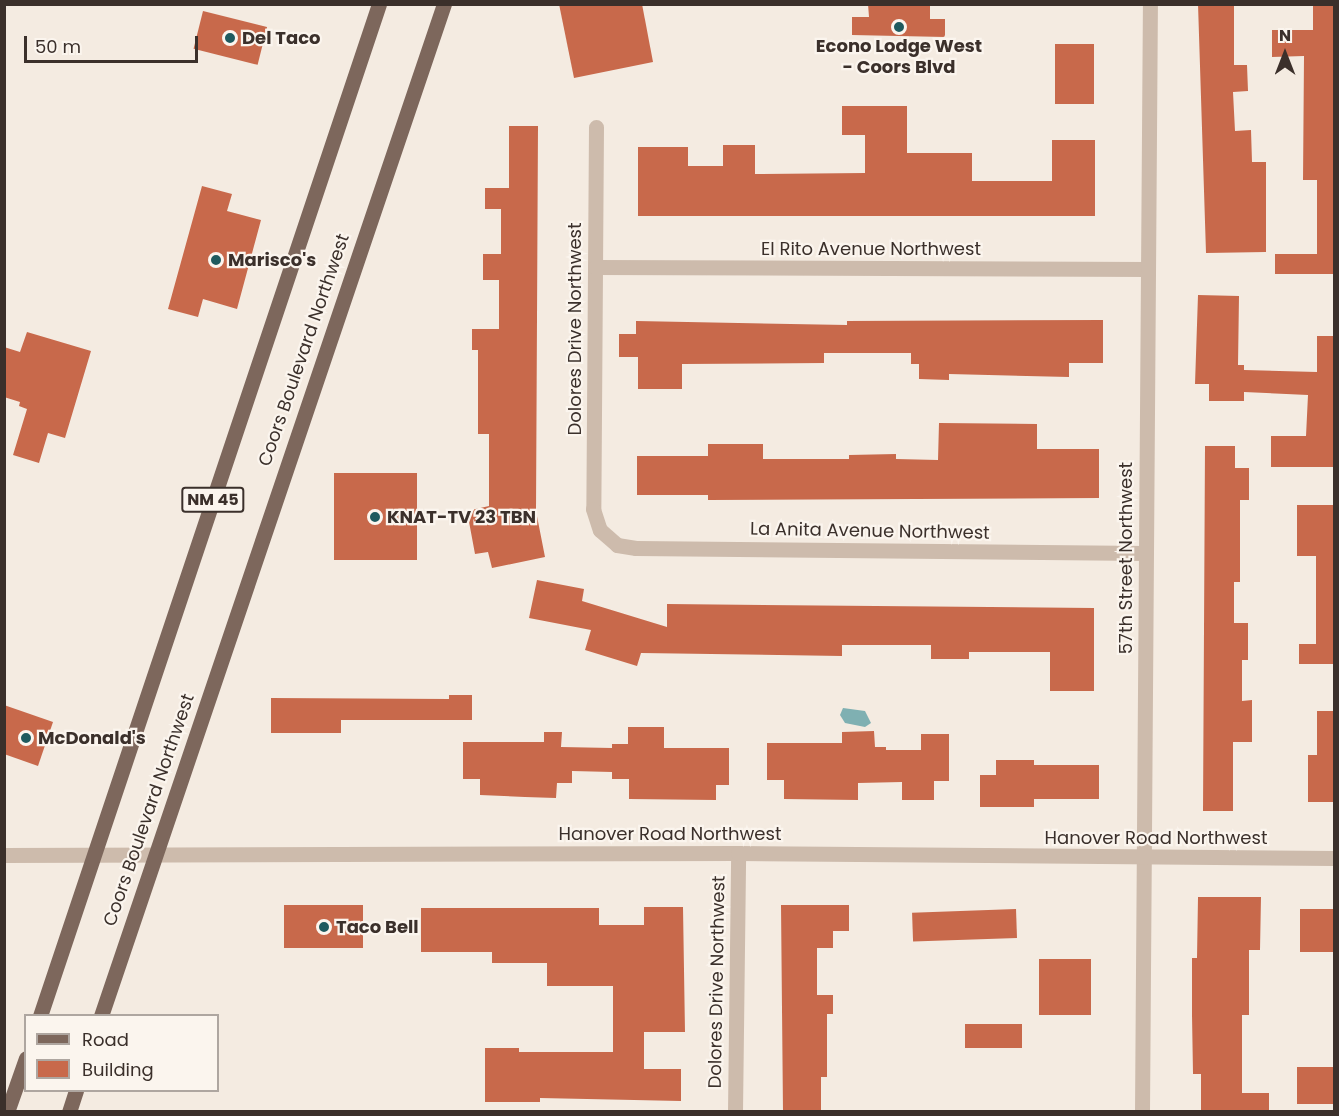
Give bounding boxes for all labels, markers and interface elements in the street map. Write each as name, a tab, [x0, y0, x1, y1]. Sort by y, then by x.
marker: Econo Lodge West - Coors Blvd	[892, 20, 906, 34]
scale bar	[27, 24, 201, 62]
north arrow	[1255, 24, 1315, 84]
text: N	[1279, 24, 1291, 47]
place label: Del Taco	[242, 27, 321, 49]
marker: Del Taco	[223, 31, 237, 45]
text: 50 m	[35, 34, 81, 59]
place label: Econo Lodge West - Coors Blvd	[816, 36, 982, 78]
street label: Dolores Drive Northwest	[564, 222, 586, 436]
street label: Coors Boulevard Northwest	[254, 231, 354, 469]
street label: El Rito Avenue Northwest	[761, 238, 981, 260]
place label: Marisco's	[228, 249, 316, 271]
marker: Marisco's	[209, 253, 223, 267]
street label: 57th Street Northwest	[1115, 462, 1137, 654]
road number: NM 45	[180, 487, 246, 513]
place label: KNAT-TV 23 TBN	[387, 506, 536, 528]
marker: KNAT-TV 23 TBN	[368, 510, 382, 524]
street label: La Anita Avenue Northwest	[750, 518, 990, 544]
street label: Coors Boulevard Northwest	[99, 691, 199, 929]
place label: McDonald's	[38, 727, 146, 749]
marker: McDonald's	[19, 731, 33, 745]
street label: Hanover Road Northwest	[559, 823, 781, 845]
street label: Hanover Road Northwest	[1045, 827, 1267, 849]
street label: Dolores Drive Northwest	[704, 875, 730, 1089]
place label: Taco Bell	[336, 916, 419, 938]
marker: Taco Bell	[317, 920, 331, 934]
legend	[24, 1014, 219, 1092]
text: Road	[82, 1027, 129, 1052]
text: Building	[82, 1057, 154, 1082]

